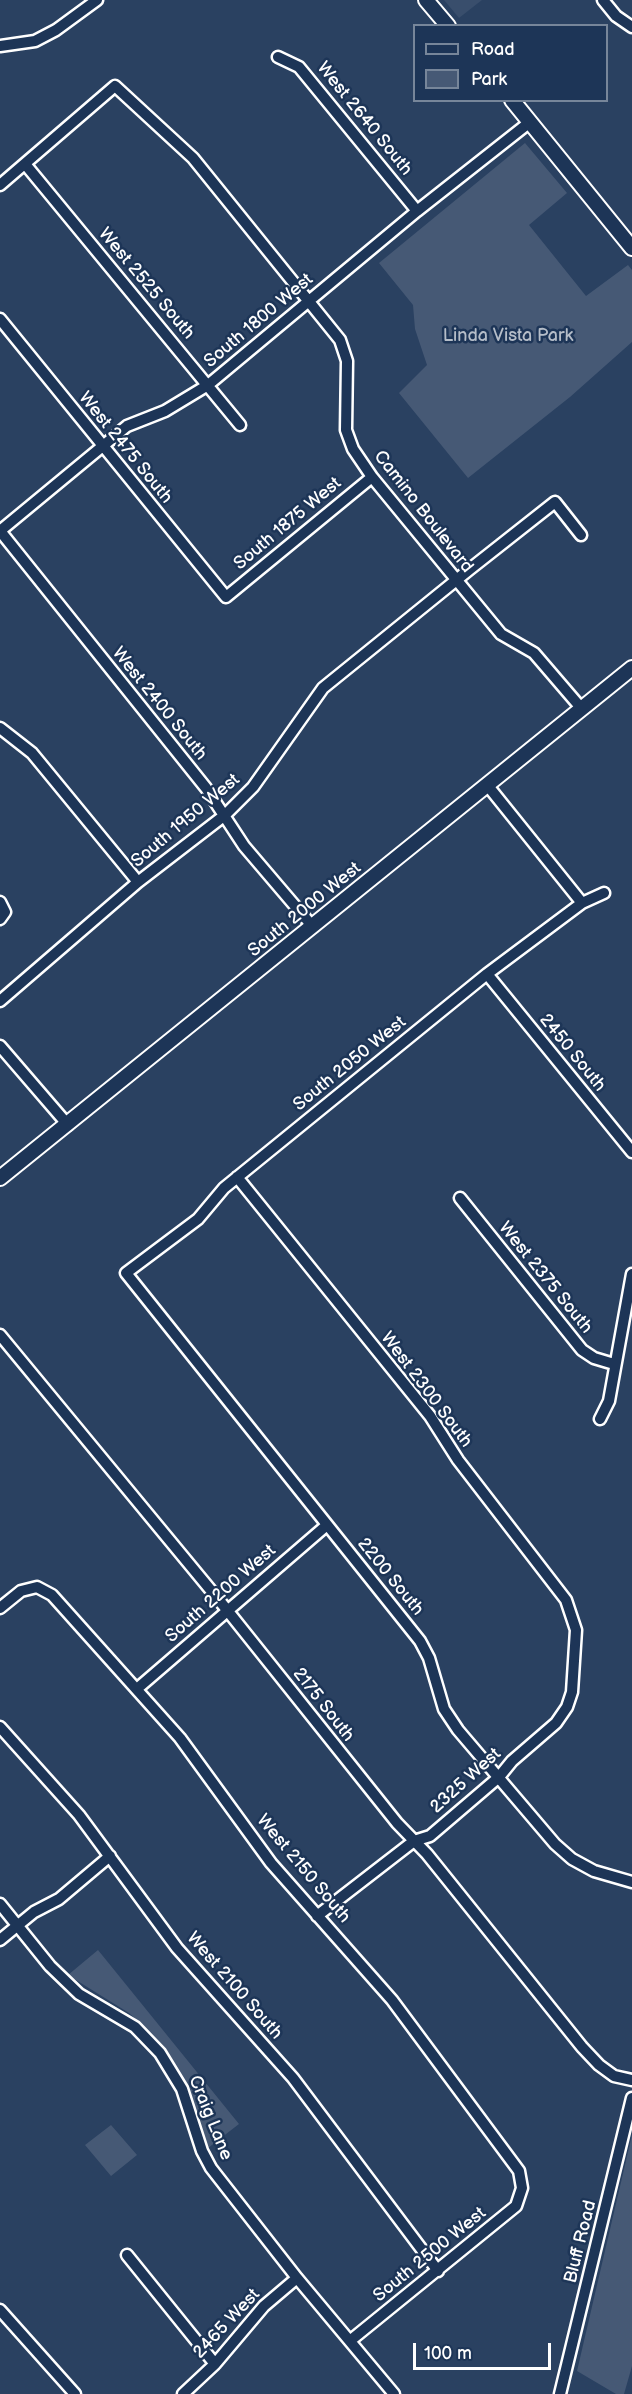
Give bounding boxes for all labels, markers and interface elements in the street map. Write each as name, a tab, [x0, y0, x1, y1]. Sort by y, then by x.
legend	[413, 24, 608, 102]
text: Road	[471, 39, 515, 60]
street label: West 2640 South	[312, 58, 416, 180]
text: Park	[471, 69, 507, 90]
street label: West 2525 South	[93, 224, 199, 344]
street label: South 1800 West	[200, 269, 318, 373]
park label: Linda Vista Park	[443, 325, 573, 347]
street label: West 2475 South	[73, 388, 177, 508]
street label: Camino Boulevard	[369, 447, 477, 577]
street label: South 1875 West	[230, 473, 346, 575]
street label: West 2400 South	[107, 643, 211, 765]
street label: South 1950 West	[127, 769, 245, 873]
street label: South 2000 West	[244, 858, 366, 962]
street label: 2450 South	[534, 1010, 610, 1096]
street label: South 2050 West	[289, 1012, 411, 1116]
street label: West 2375 South	[493, 1218, 597, 1338]
street label: West 2300 South	[376, 1328, 476, 1452]
street label: 2200 South	[352, 1534, 428, 1620]
street label: South 2200 West	[161, 1540, 281, 1648]
street label: 2175 South	[287, 1664, 359, 1746]
street label: 2325 West	[426, 1744, 506, 1818]
street label: West 2150 South	[251, 1810, 355, 1928]
street label: West 2100 South	[182, 1928, 286, 2044]
street label: Craig Lane	[183, 2073, 237, 2163]
street label: Bluff Road	[560, 2198, 602, 2286]
street label: South 2500 West	[369, 2203, 491, 2307]
street label: 2465 West	[189, 2284, 265, 2364]
scale bar	[416, 2331, 554, 2369]
text: 100 m	[424, 2343, 472, 2364]

